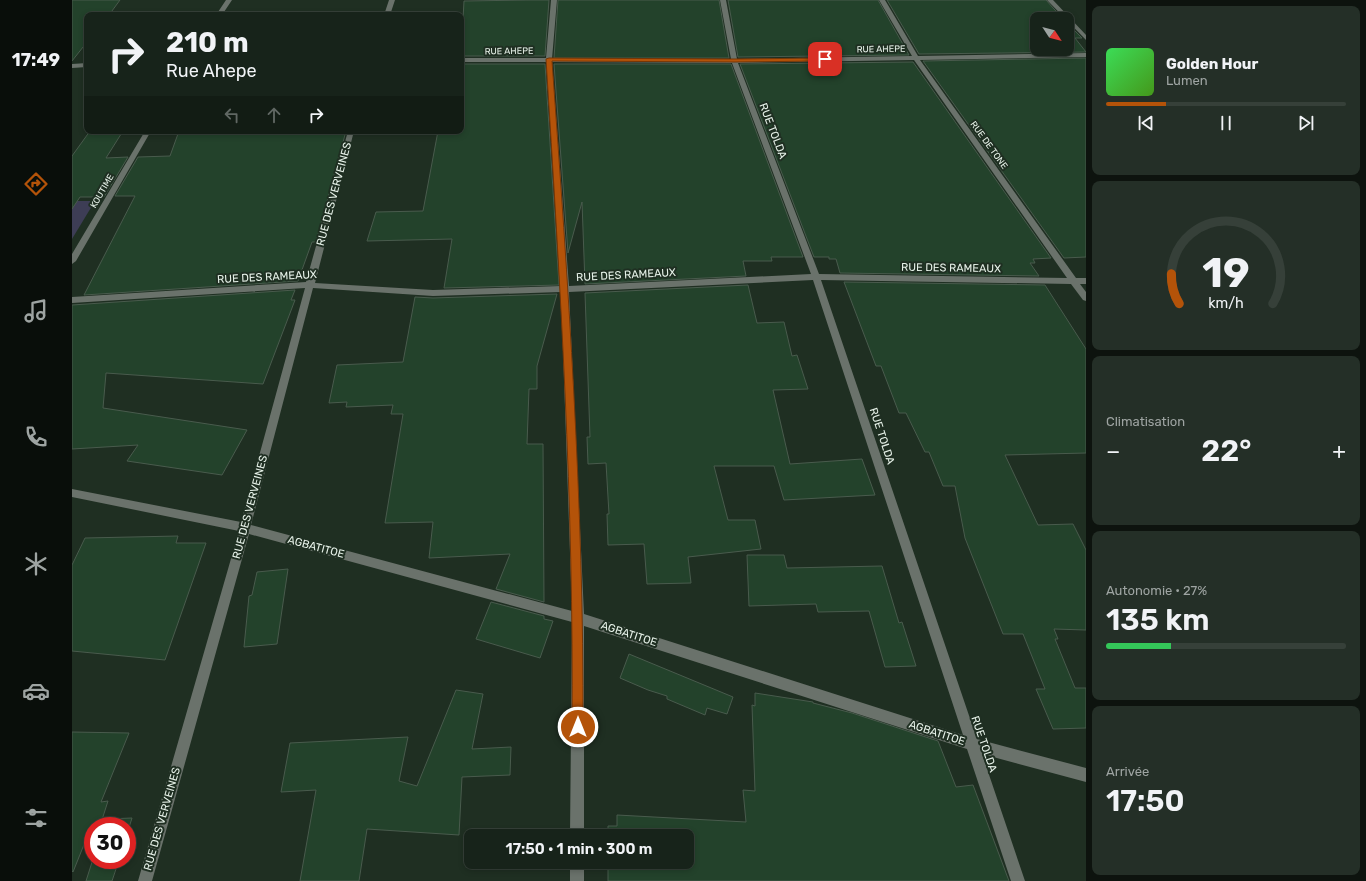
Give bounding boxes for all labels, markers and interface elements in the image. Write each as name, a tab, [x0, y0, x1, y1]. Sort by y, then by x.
north arrow	[1030, 12, 1074, 56]
map controls	[1030, 12, 1074, 56]
text: 210 m	[166, 26, 249, 59]
icon: right	[100, 28, 152, 80]
pin	[808, 42, 842, 76]
street label: RUE AHEPE	[857, 44, 905, 54]
street label: RUE AHEPE	[485, 46, 533, 56]
icon: arrive	[814, 48, 836, 70]
text: 17:49	[12, 49, 60, 71]
text: Golden Hour	[1166, 55, 1258, 73]
text: Rue Ahepe	[166, 60, 257, 82]
text: Lumen	[1166, 73, 1208, 88]
street label: RUE TOLDA	[756, 101, 790, 161]
icon: left	[221, 104, 243, 126]
icon: ahead	[263, 104, 285, 126]
icon: right	[305, 104, 327, 126]
icon: previous	[1135, 112, 1157, 134]
icon: pause	[1215, 112, 1237, 134]
icon: next	[1295, 112, 1317, 134]
street label: RUE DE TONE	[968, 119, 1010, 171]
street label: RUE DES VERVEINES	[314, 141, 354, 247]
icon: directions	[22, 170, 50, 198]
street label: KOUTIME	[88, 172, 116, 210]
text: 19	[1202, 247, 1250, 296]
street label: RUE DES RAMEAUX	[901, 261, 1001, 275]
street label: RUE DES RAMEAUX	[576, 266, 676, 284]
street label: RUE DES RAMEAUX	[217, 268, 317, 286]
text: km/h	[1208, 294, 1244, 311]
icon: music	[22, 297, 50, 325]
street label: RUE TOLDA	[867, 406, 897, 466]
text: Climatisation	[1106, 414, 1185, 429]
icon: phone	[22, 423, 50, 451]
text: 22°	[1201, 433, 1251, 469]
text: −	[1106, 438, 1120, 465]
text: +	[1332, 438, 1346, 465]
street label: RUE DES VERVEINES	[230, 454, 270, 560]
street label: AGBATITOE	[286, 533, 346, 561]
icon: climate	[22, 550, 50, 578]
text: Autonomie · 27%	[1106, 583, 1207, 598]
text: 135 km	[1106, 602, 1210, 638]
street label: AGBATITOE	[599, 619, 659, 649]
icon: car	[22, 677, 50, 705]
position arrow	[557, 706, 599, 748]
street label: RUE TOLDA	[968, 714, 1000, 774]
street label: AGBATITOE	[907, 718, 967, 748]
text: Arrivée	[1106, 764, 1149, 779]
street label: RUE DES VERVEINES	[141, 766, 183, 872]
text: 17:50	[1106, 783, 1185, 819]
icon: filters	[22, 804, 50, 832]
speed limit sign: 30	[84, 817, 136, 869]
text: 17:50 · 1 min · 300 m	[506, 840, 652, 858]

